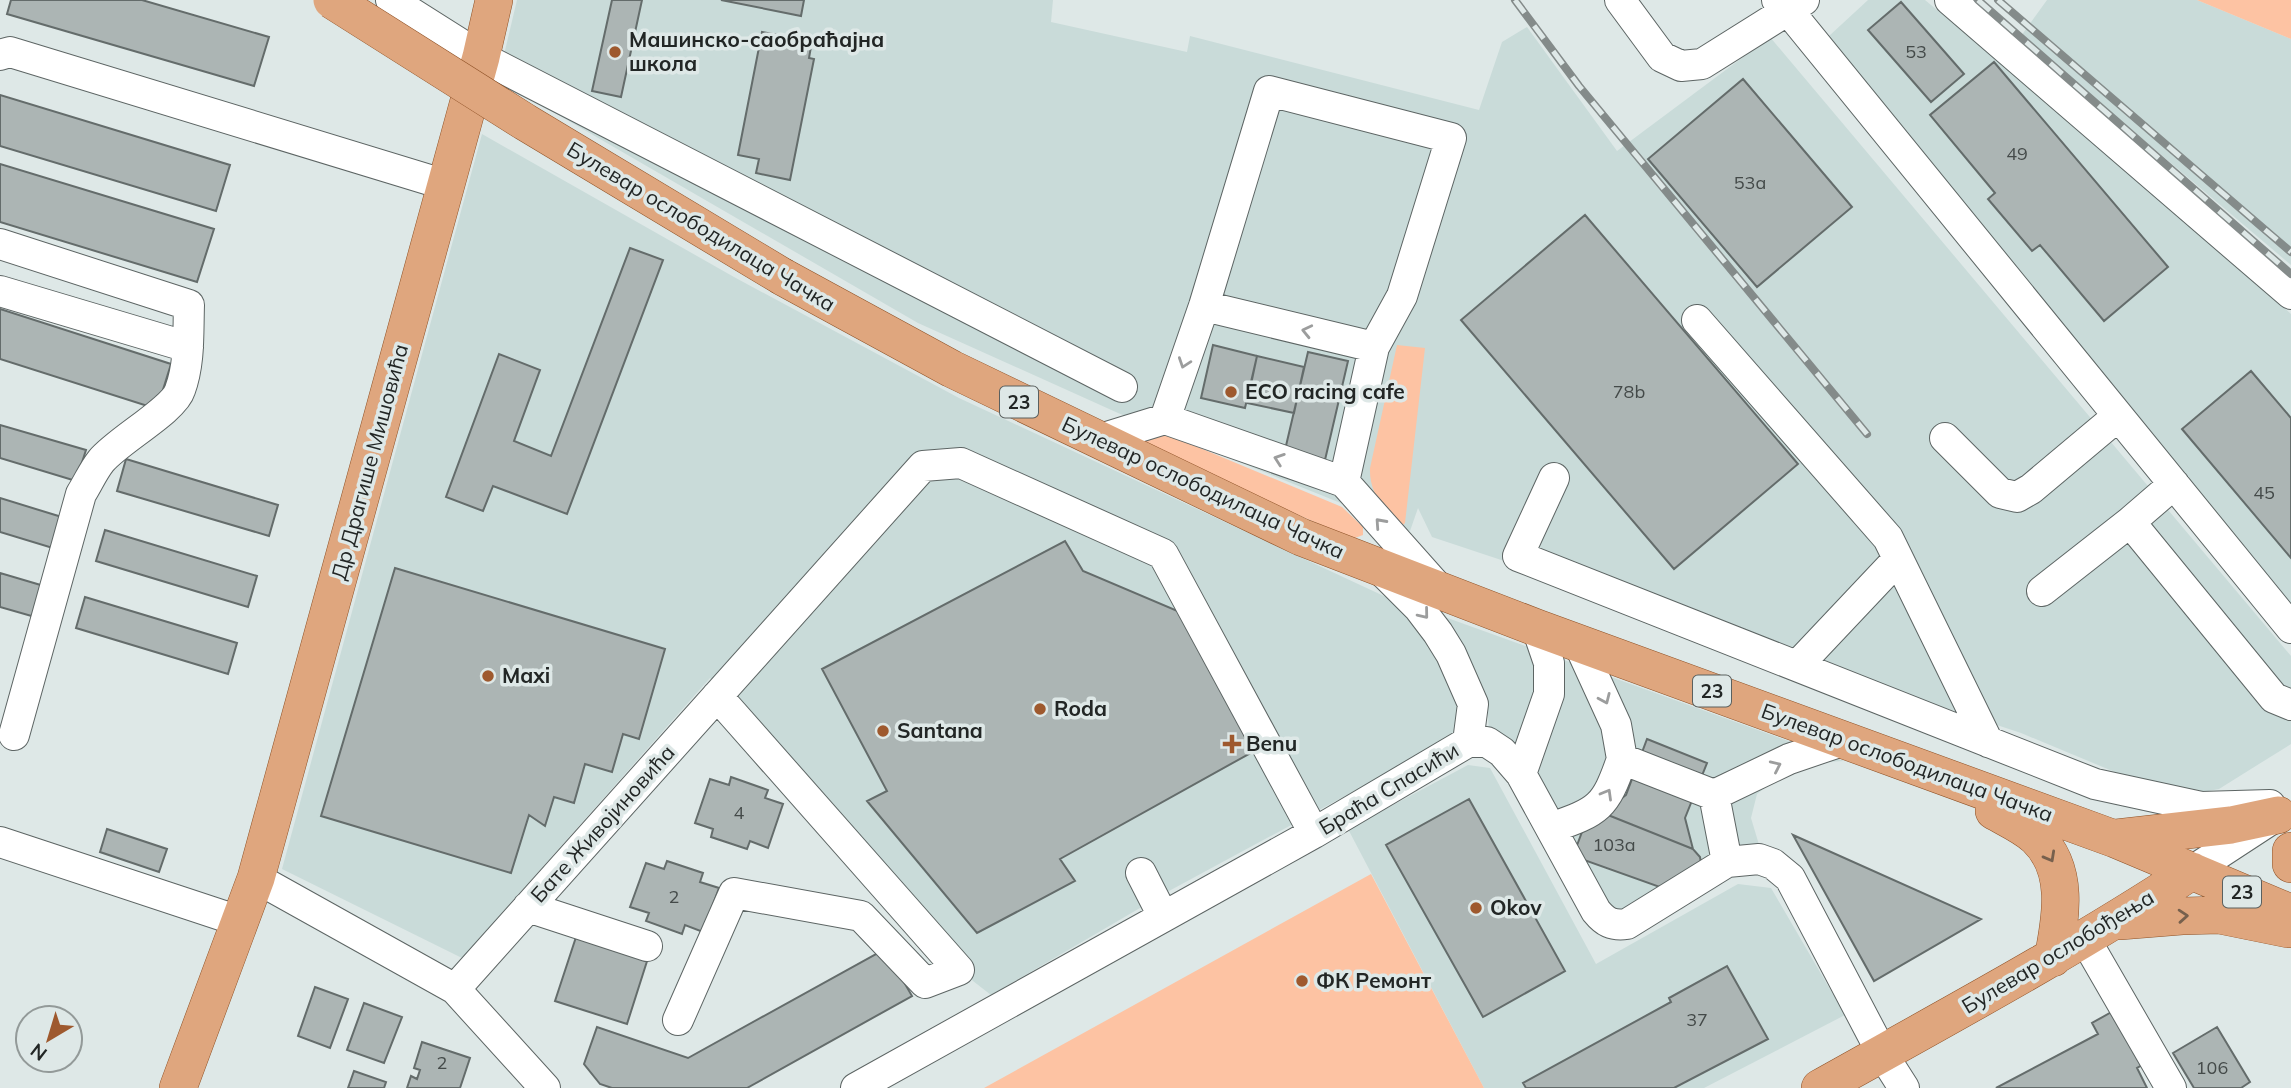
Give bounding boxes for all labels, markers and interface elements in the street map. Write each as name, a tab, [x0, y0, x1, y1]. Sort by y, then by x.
place label: Машинско-саобраћајна школа	[629, 26, 884, 76]
house number: 53	[1905, 40, 1927, 63]
marker: Машинско-саобраћајна школа	[607, 44, 623, 60]
street label: Булевар ослободилаца Чачка	[563, 136, 840, 317]
house number: 49	[2006, 142, 2028, 165]
house number: 53a	[1734, 171, 1766, 194]
one-way arrow	[1301, 325, 1313, 339]
street label: Др Драгише Мишовића	[325, 341, 413, 583]
one-way arrow	[1178, 356, 1192, 368]
place label: ECO racing cafe	[1245, 378, 1405, 404]
house number: 78b	[1613, 380, 1645, 403]
marker: ECO racing cafe	[1223, 384, 1239, 400]
road number: 23	[1000, 386, 1038, 418]
street label: Булевар ослободилаца Чачка	[1058, 410, 1349, 564]
one-way arrow	[1274, 453, 1286, 467]
house number: 45	[2253, 481, 2275, 504]
one-way arrow	[1376, 518, 1388, 531]
one-way arrow	[1416, 606, 1428, 619]
place label: Maxi	[502, 662, 550, 688]
marker: Maxi	[480, 668, 496, 684]
road number: 23	[1693, 676, 1731, 706]
one-way arrow	[1597, 692, 1611, 704]
place label: Roda	[1054, 695, 1107, 721]
street label: Булевар ослободилаца Чачка	[1758, 697, 2057, 827]
marker: Roda	[1032, 701, 1048, 717]
place label: Santana	[897, 717, 983, 743]
marker: Santana	[875, 723, 891, 739]
place label: Benu	[1246, 730, 1297, 756]
marker: Benu	[1224, 736, 1240, 752]
street label: Браћа Спасићи	[1314, 736, 1463, 840]
street label: Бате Живојиновића	[525, 739, 680, 907]
one-way arrow	[1769, 760, 1781, 774]
one-way arrow	[1599, 788, 1612, 801]
house number: 4	[734, 801, 745, 824]
house number: 103a	[1592, 833, 1636, 856]
one-way arrow	[2041, 850, 2055, 862]
road number: 23	[2223, 876, 2261, 908]
street label: Булевар ослобођења	[1957, 883, 2158, 1019]
house number: 2	[669, 885, 679, 908]
place label: Okov	[1490, 894, 1542, 920]
marker: Okov	[1468, 900, 1484, 916]
one-way arrow	[2178, 909, 2189, 924]
place label: ФК Ремонт	[1316, 967, 1432, 993]
marker: ФК Ремонт	[1294, 973, 1310, 989]
north arrow	[14, 1004, 84, 1074]
house number: 37	[1686, 1008, 1708, 1031]
text: N	[25, 1039, 52, 1066]
house number: 2	[437, 1051, 447, 1074]
house number: 106	[2196, 1056, 2228, 1079]

